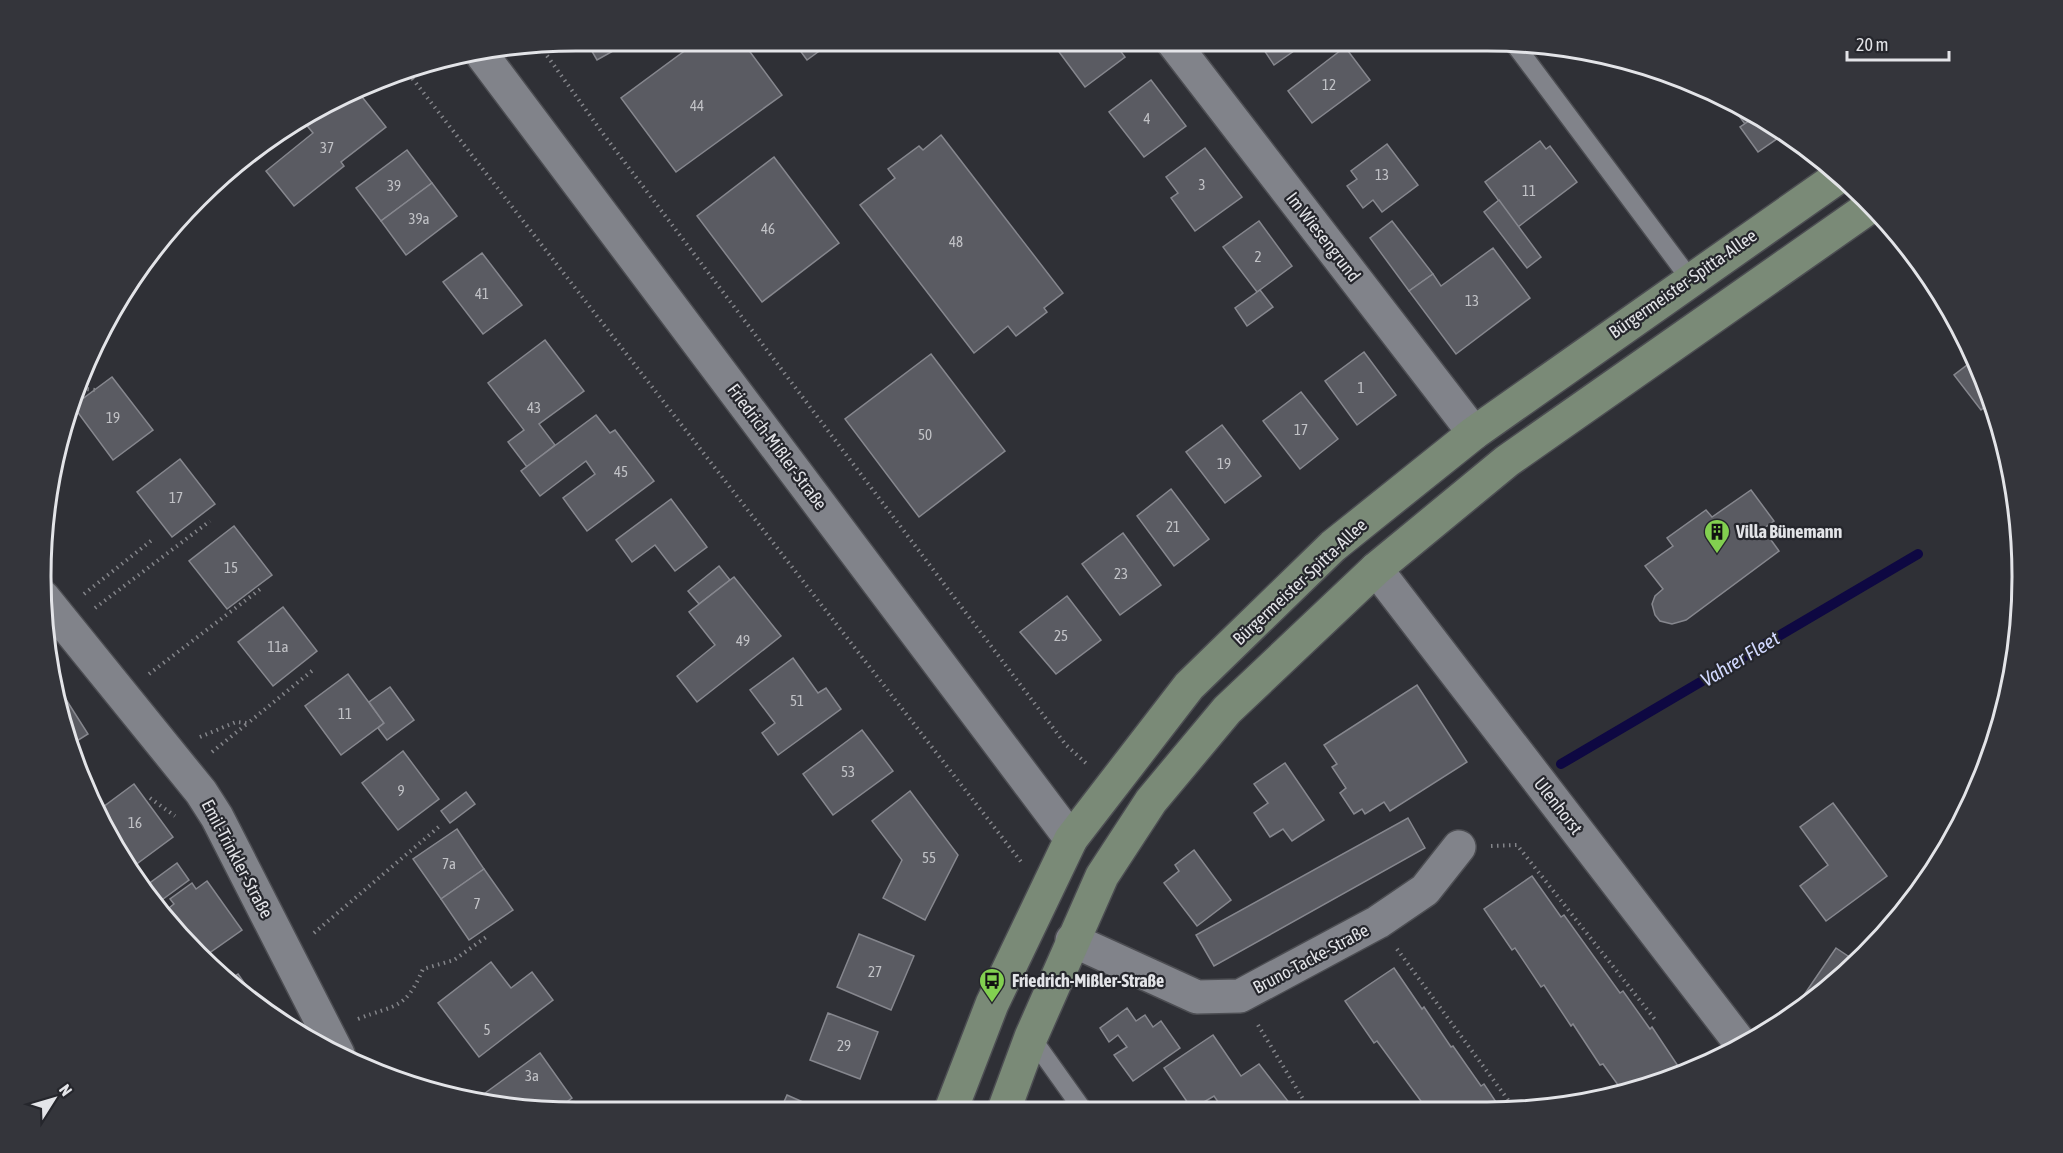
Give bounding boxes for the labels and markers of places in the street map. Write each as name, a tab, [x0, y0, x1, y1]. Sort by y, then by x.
building icon: Villa Bünemann	[1702, 517, 1732, 555]
place label: Villa Bünemann	[1735, 521, 1843, 542]
bus stop icon: Friedrich-Mißler-Straße	[977, 966, 1007, 1004]
place label: Friedrich-Mißler-Straße	[1012, 970, 1164, 991]

